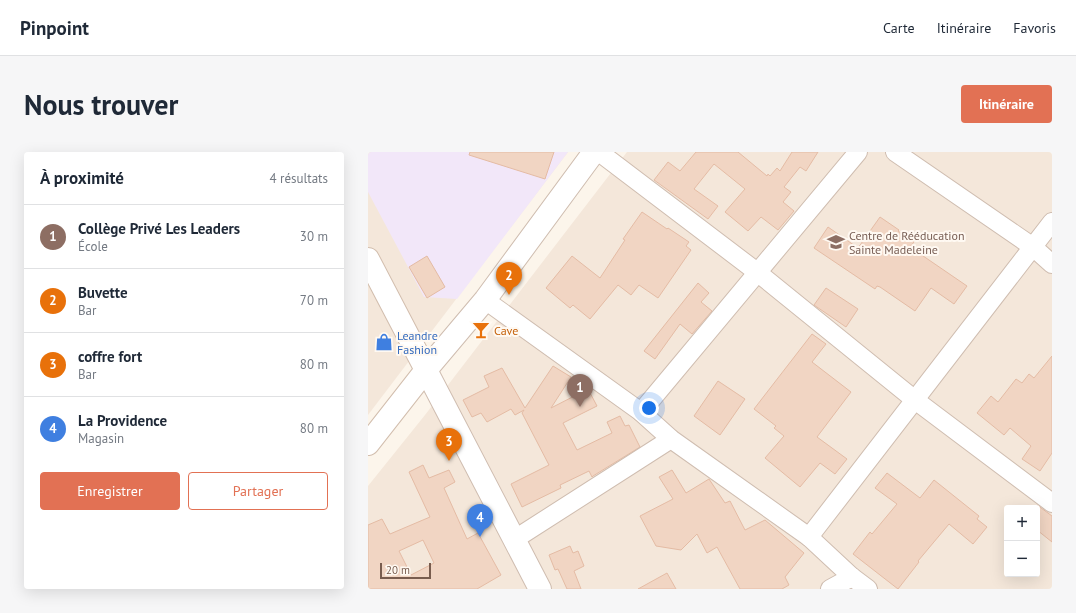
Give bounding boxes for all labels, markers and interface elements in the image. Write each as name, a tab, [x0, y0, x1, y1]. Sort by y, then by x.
text: Pinpoint	[20, 16, 89, 40]
text: Carte	[883, 19, 915, 37]
text: Itinéraire	[937, 19, 991, 37]
text: Favoris	[1013, 19, 1056, 37]
button: Itinéraire	[961, 85, 1052, 123]
text: Nous trouver	[24, 86, 178, 123]
text: À proximité	[40, 167, 124, 189]
text: 4 résultats	[269, 170, 328, 187]
text: Collège Privé Les Leaders	[78, 219, 240, 238]
text: 1	[49, 228, 57, 245]
text: 30 m	[300, 228, 328, 245]
place label: Centre de Rééducation Sainte Madeleine	[849, 228, 965, 257]
school or university icon: Centre de Rééducation Sainte Madeleine	[826, 232, 846, 252]
text: École	[78, 238, 108, 255]
pin: 2	[496, 262, 522, 295]
text: Buvette	[78, 283, 128, 302]
text: 2	[49, 292, 57, 309]
text: 70 m	[300, 292, 328, 309]
text: Bar	[78, 302, 96, 319]
bar icon: Cave	[471, 320, 491, 340]
place label: Cave	[494, 323, 518, 338]
place label: Leandre Fashion	[397, 328, 438, 357]
shop icon: Leandre Fashion	[374, 332, 394, 352]
text: coffre fort	[78, 347, 142, 366]
text: 3	[49, 356, 57, 373]
text: 80 m	[300, 356, 328, 373]
text: Bar	[78, 366, 96, 383]
pin: 1	[567, 374, 593, 407]
your location	[639, 398, 659, 418]
text: La Providence	[78, 411, 167, 430]
text: 4	[49, 420, 57, 437]
text: 80 m	[300, 420, 328, 437]
pin: 3	[436, 428, 462, 461]
text: Magasin	[78, 430, 124, 447]
button: Enregistrer	[40, 472, 180, 510]
button: Partager	[188, 472, 328, 510]
pin: 4	[467, 504, 493, 537]
map controls	[1004, 505, 1040, 577]
button: +	[1004, 505, 1040, 541]
button: −	[1004, 541, 1040, 577]
scale bar	[380, 561, 431, 580]
text: 20 m	[386, 563, 410, 577]

